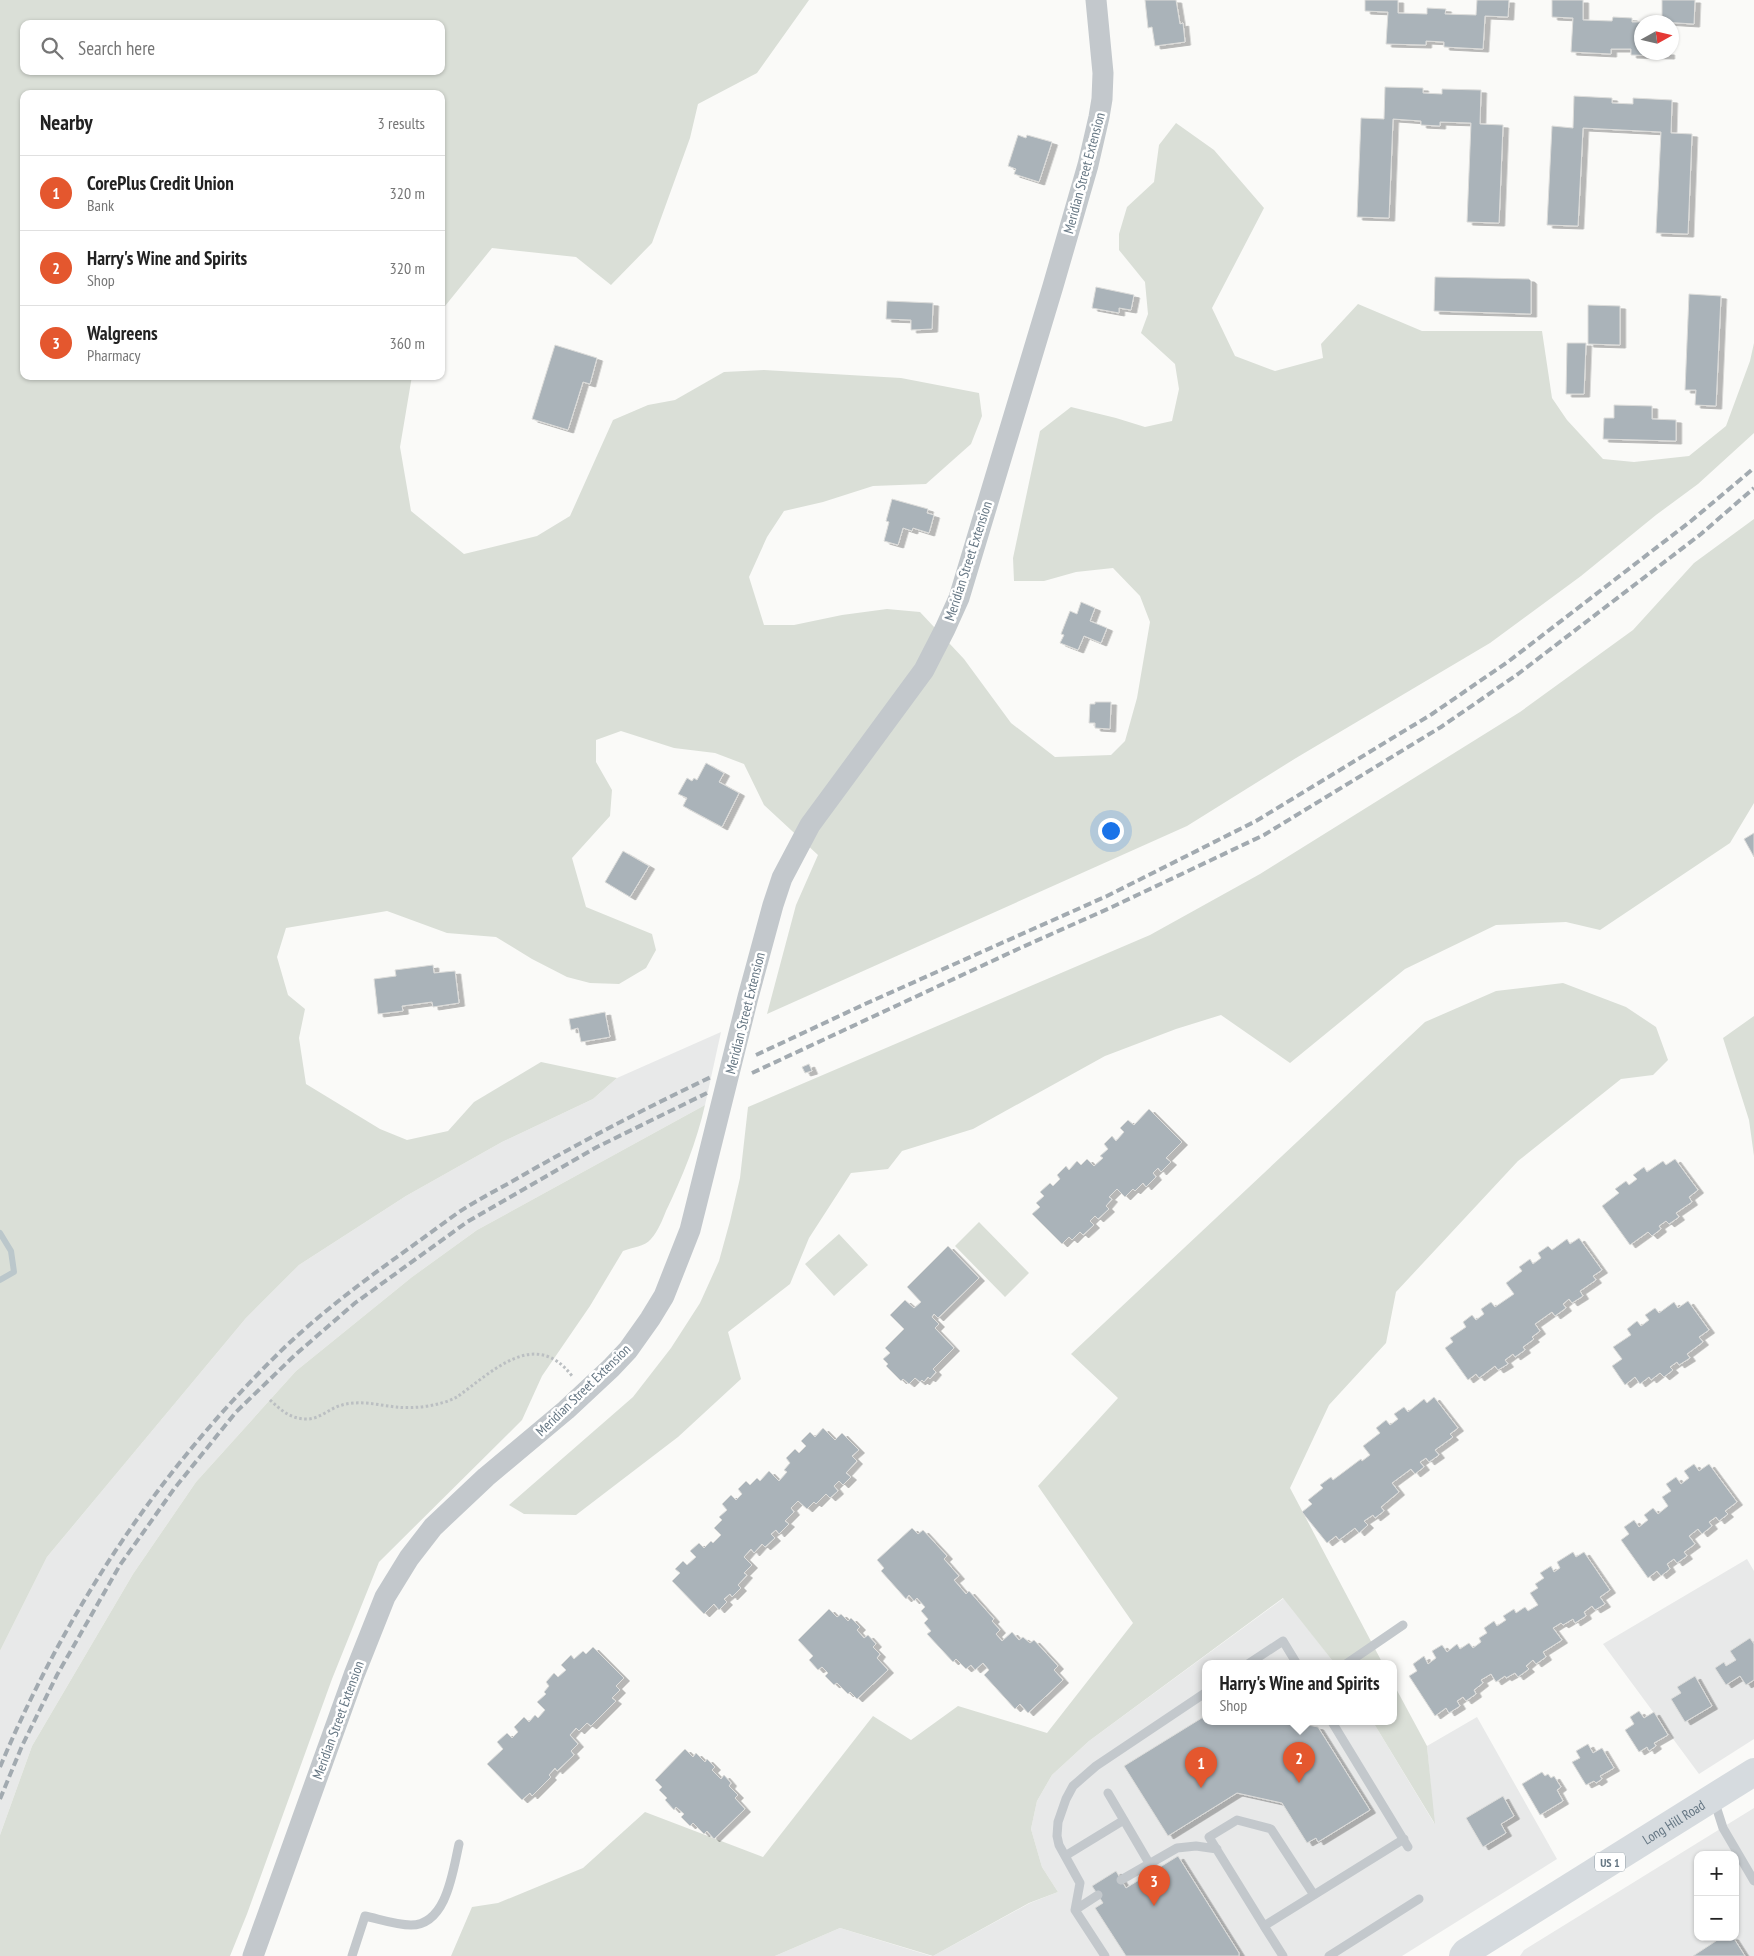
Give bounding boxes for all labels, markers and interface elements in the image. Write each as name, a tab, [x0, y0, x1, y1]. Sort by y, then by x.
north arrow	[1634, 15, 1679, 60]
search box	[20, 20, 445, 75]
icon: search	[38, 34, 66, 62]
text: Search here	[78, 36, 155, 60]
text: Nearby	[40, 109, 93, 136]
street label: Meridian Street Extension	[1059, 110, 1109, 236]
text: 3 results	[378, 113, 425, 133]
text: CorePlus Credit Union	[87, 171, 234, 195]
text: 1	[52, 183, 60, 203]
text: 320 m	[390, 183, 425, 203]
text: Bank	[87, 195, 114, 215]
text: Harry's Wine and Spirits	[87, 246, 247, 270]
text: 2	[52, 258, 60, 278]
text: 320 m	[390, 258, 425, 278]
text: Shop	[87, 270, 115, 290]
text: Walgreens	[87, 321, 158, 345]
text: 3	[52, 333, 60, 353]
text: 360 m	[390, 333, 425, 353]
text: Pharmacy	[87, 345, 140, 365]
street label: Meridian Street Extension	[940, 499, 996, 623]
your location	[1098, 818, 1124, 844]
street label: Meridian Street Extension	[721, 950, 769, 1076]
street label: Meridian Street Extension	[532, 1340, 634, 1440]
street label: Meridian Street Extension	[308, 1658, 368, 1782]
popup	[1202, 1660, 1397, 1725]
text: Harry's Wine and Spirits	[1219, 1671, 1380, 1695]
text: Shop	[1219, 1695, 1247, 1715]
pin: 2	[1283, 1742, 1315, 1783]
pin: 1	[1185, 1747, 1217, 1788]
street label: Long Hill Road	[1639, 1796, 1708, 1848]
map controls	[1694, 1851, 1739, 1941]
button: +	[1694, 1851, 1739, 1896]
road number: US 1	[1595, 1852, 1625, 1871]
pin: 3	[1138, 1865, 1170, 1906]
button: −	[1694, 1896, 1739, 1941]

